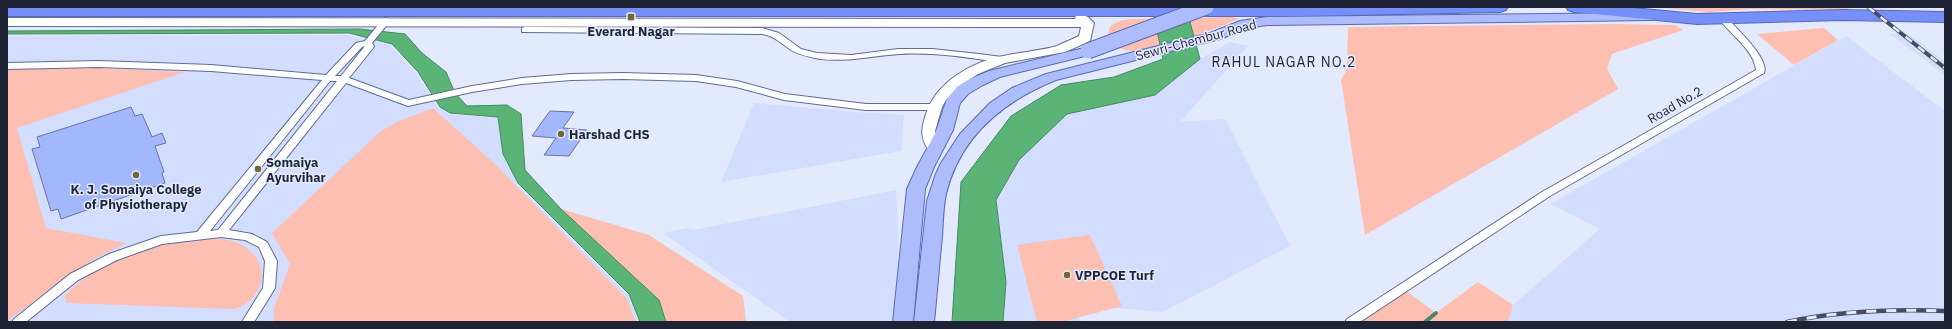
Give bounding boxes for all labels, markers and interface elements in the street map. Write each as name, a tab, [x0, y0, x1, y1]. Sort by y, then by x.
marker: Everard Nagar	[626, 12, 636, 22]
street label: Sewri-Chembur Road	[1134, 16, 1258, 64]
place label: Everard Nagar	[587, 23, 675, 40]
district label: RAHUL NAGAR NO.2	[1212, 53, 1356, 71]
street label: Road No.2	[1645, 83, 1705, 127]
place label: Harshad CHS	[569, 126, 650, 143]
marker: Harshad CHS	[556, 129, 566, 139]
place label: Somaiya Ayurvihar	[266, 154, 326, 186]
marker: Somaiya Ayurvihar	[253, 164, 263, 174]
marker: K. J. Somaiya College of Physiotherapy	[131, 170, 141, 180]
place label: K. J. Somaiya College of Physiotherapy	[70, 181, 202, 213]
place label: VPPCOE Turf	[1075, 267, 1154, 284]
marker: VPPCOE Turf	[1062, 270, 1072, 280]

